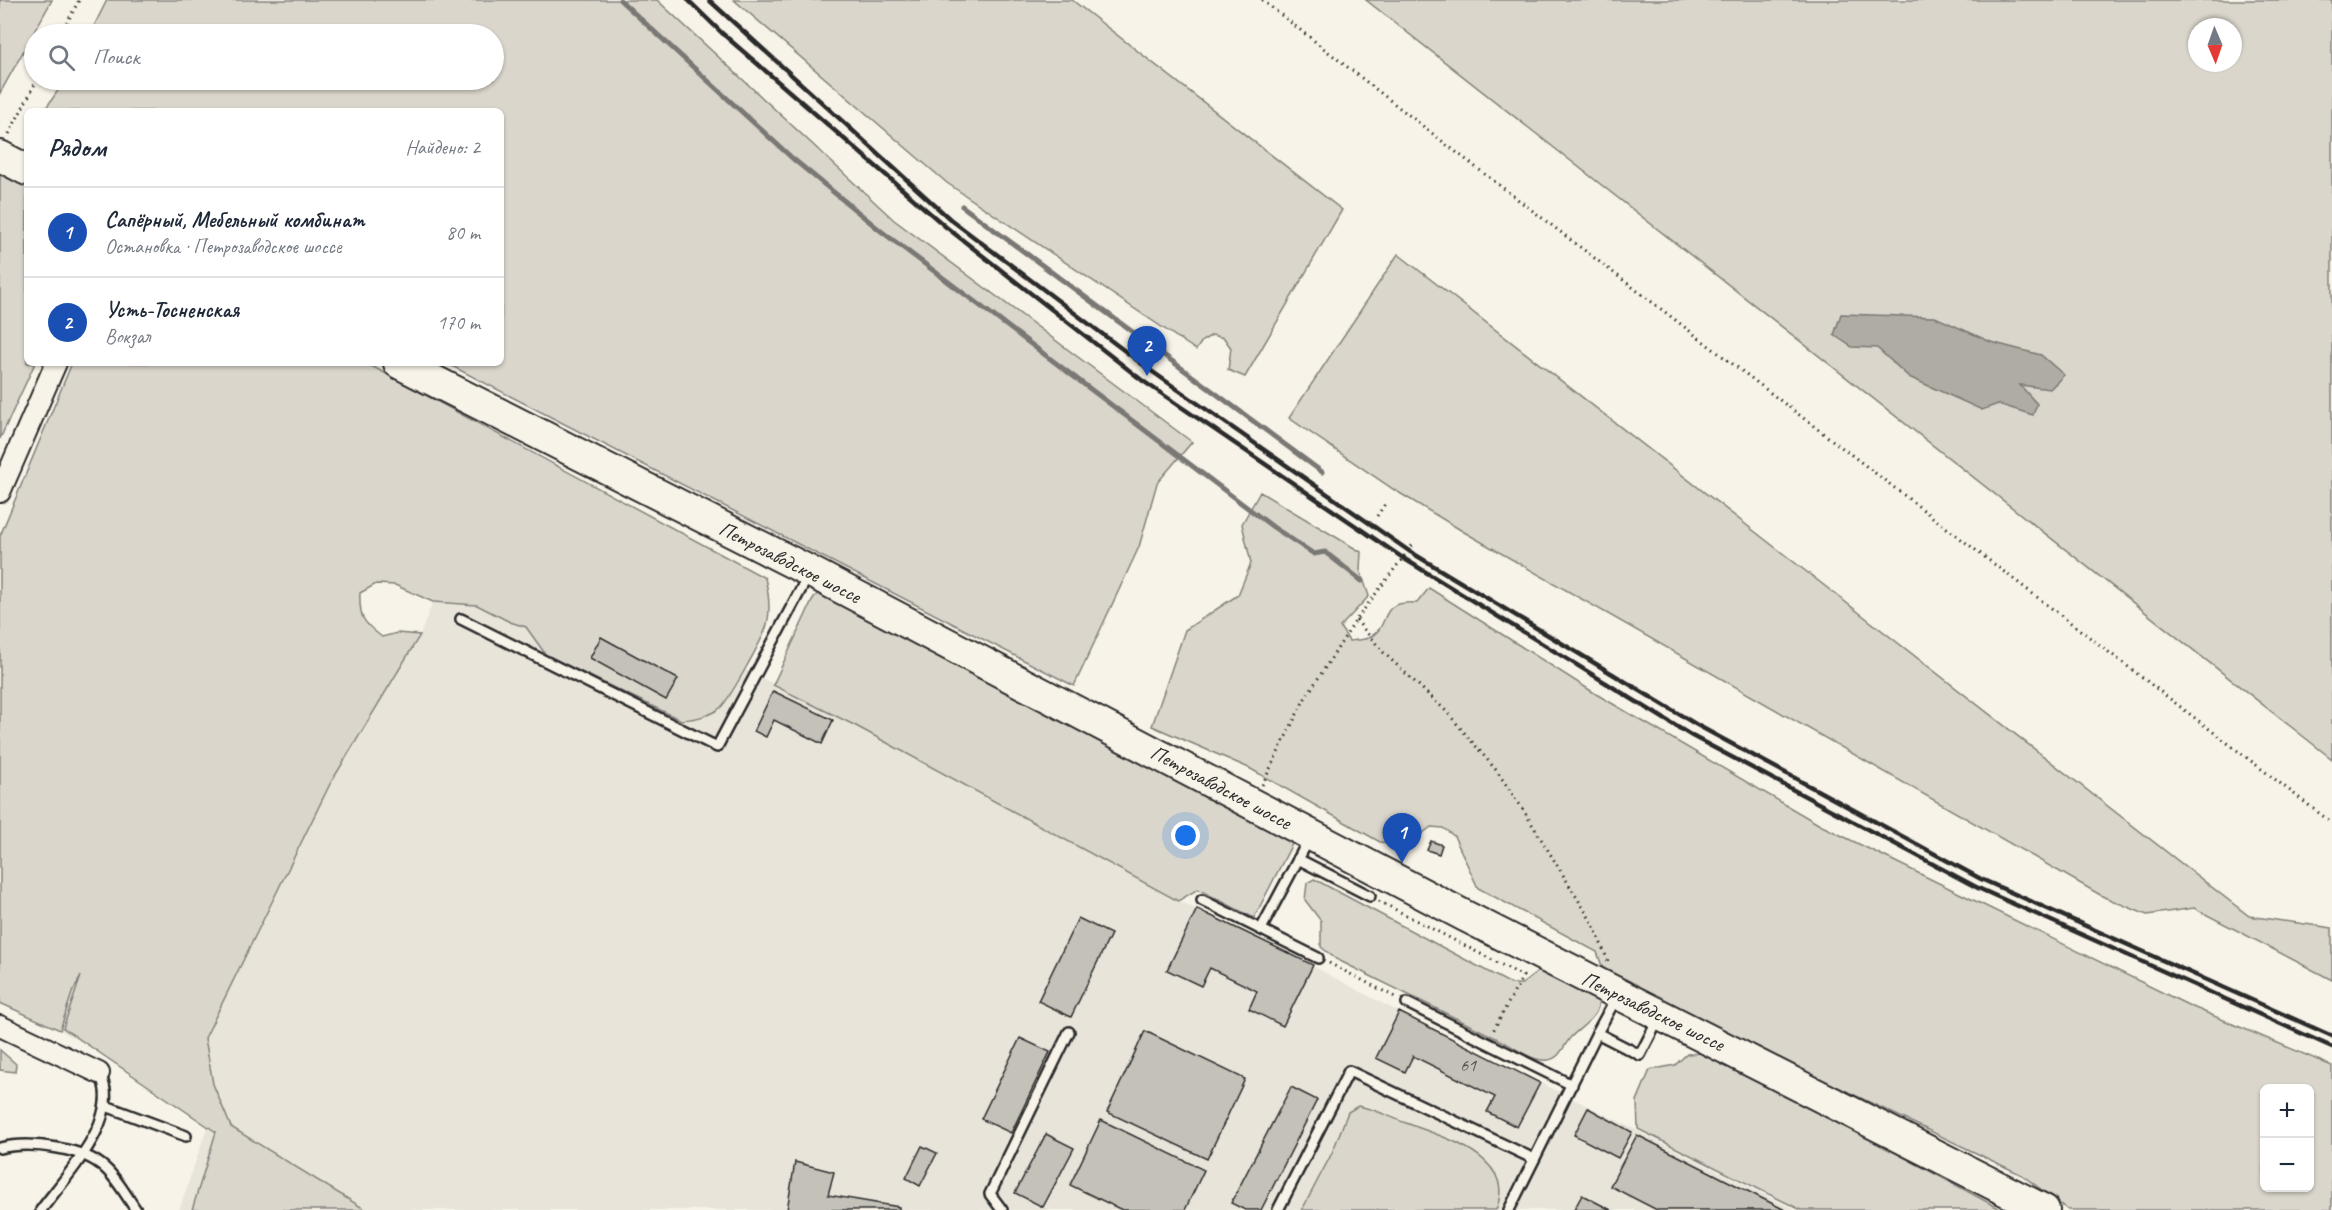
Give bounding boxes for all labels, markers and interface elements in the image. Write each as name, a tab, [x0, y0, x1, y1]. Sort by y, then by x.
north arrow	[2188, 18, 2242, 72]
search box	[24, 24, 504, 90]
icon: search	[45, 41, 78, 74]
text: Поиск	[93, 43, 139, 71]
text: Рядом	[48, 131, 106, 164]
text: Найдено: 2	[405, 135, 480, 160]
text: Сапёрный, Мебельный комбинат	[105, 206, 365, 234]
text: 1	[63, 220, 72, 245]
text: 80 m	[446, 220, 480, 245]
text: Остановка · Петрозаводское шоссе	[105, 234, 341, 259]
text: Усть-Тосненская	[105, 296, 239, 324]
text: 2	[63, 310, 72, 335]
text: 170 m	[437, 310, 480, 335]
text: Вокзал	[105, 324, 150, 349]
pin: 2	[1128, 326, 1166, 376]
street label: Петрозаводское шоссе	[715, 515, 866, 609]
street label: Петрозаводское шоссе	[1146, 739, 1297, 836]
pin: 1	[1382, 814, 1422, 863]
your location	[1171, 821, 1200, 850]
street label: Петрозаводское шоссе	[1577, 965, 1730, 1057]
house number: 61	[1460, 1054, 1477, 1076]
map controls	[2260, 1084, 2314, 1192]
button: +	[2260, 1084, 2314, 1138]
button: −	[2260, 1138, 2314, 1192]

